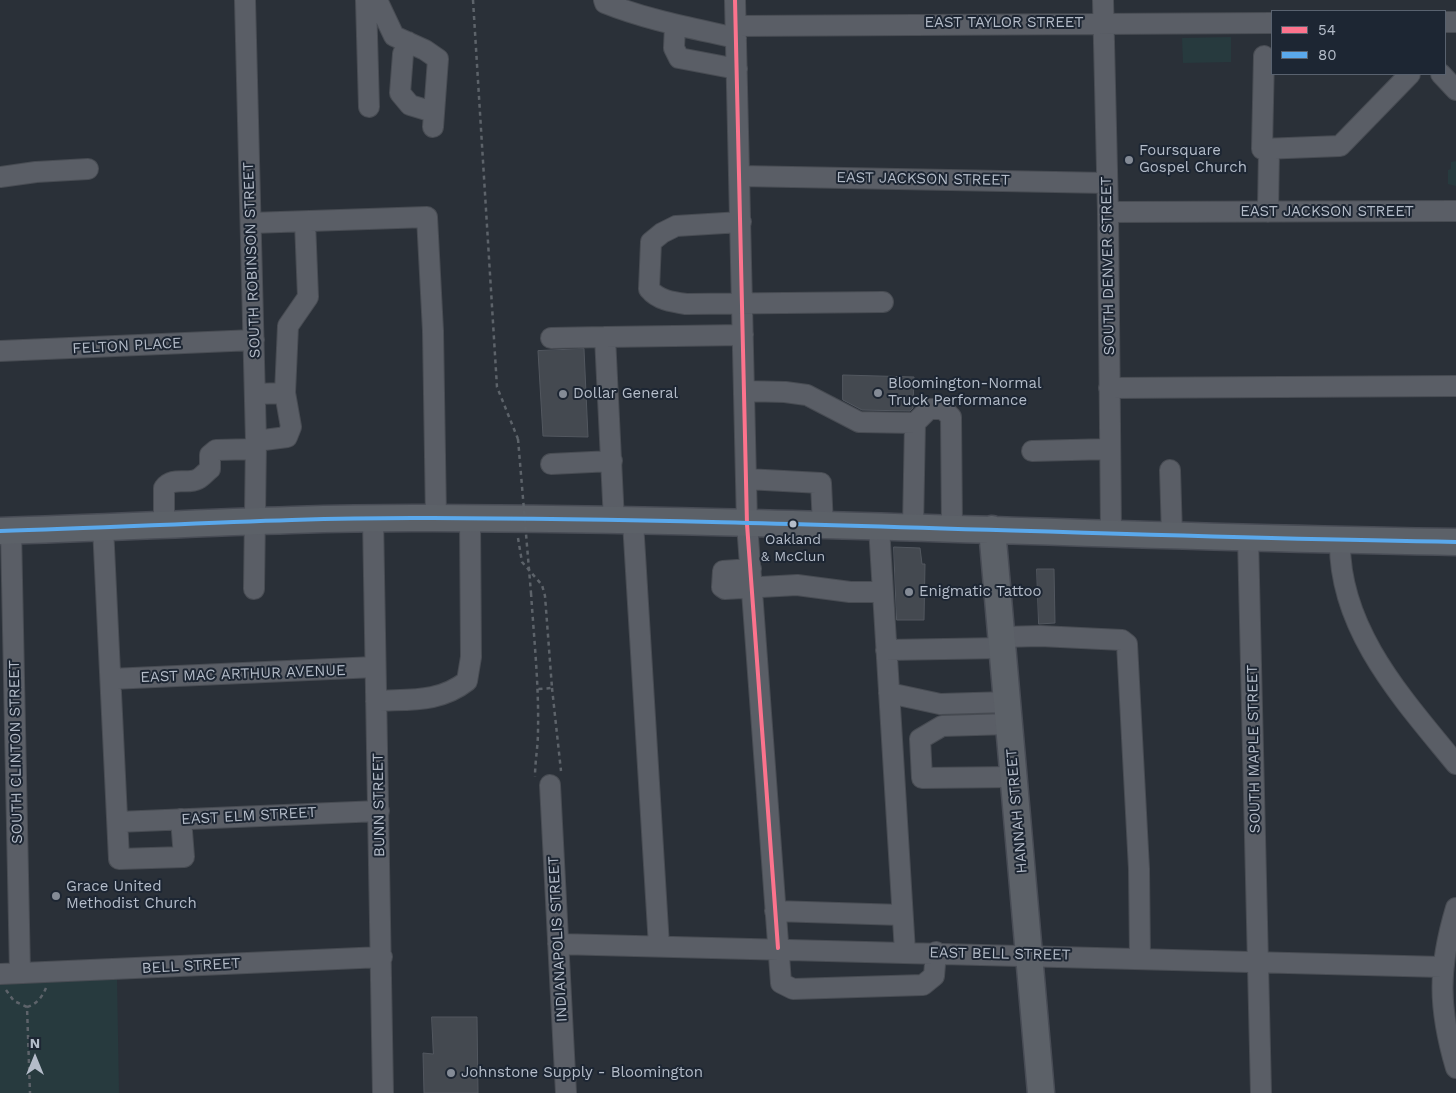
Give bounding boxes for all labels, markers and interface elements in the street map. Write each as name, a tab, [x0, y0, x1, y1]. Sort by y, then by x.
legend	[1271, 10, 1446, 75]
street label: EAST TAYLOR STREET	[925, 14, 1083, 32]
text: 54	[1318, 21, 1336, 39]
text: 80	[1318, 46, 1337, 64]
place label: Foursquare Gospel Church	[1139, 142, 1247, 177]
marker: Foursquare Gospel Church	[1123, 154, 1135, 166]
street label: SOUTH ROBINSON STREET	[240, 162, 264, 358]
street label: EAST JACKSON STREET	[836, 168, 1010, 190]
street label: SOUTH DENVER STREET	[1097, 176, 1119, 356]
street label: EAST JACKSON STREET	[1240, 203, 1414, 221]
street label: FELTON PLACE	[72, 334, 182, 358]
place label: Bloomington-Normal Truck Performance	[888, 375, 1042, 410]
place label: Dollar General	[573, 385, 678, 403]
marker: Bloomington-Normal Truck Performance	[872, 387, 884, 399]
marker: Dollar General	[557, 388, 569, 400]
marker: Oakland & McClun	[788, 519, 798, 529]
place label: Oakland & McClun	[761, 532, 825, 564]
place label: Enigmatic Tattoo	[919, 583, 1041, 601]
marker: Enigmatic Tattoo	[903, 586, 915, 598]
street label: SOUTH CLINTON STREET	[5, 660, 27, 844]
street label: EAST MAC ARTHUR AVENUE	[140, 661, 346, 687]
street label: SOUTH MAPLE STREET	[1244, 665, 1264, 833]
street label: HANNAH STREET	[1003, 748, 1031, 874]
street label: BUNN STREET	[369, 753, 389, 857]
street label: EAST ELM STREET	[181, 803, 317, 829]
street label: INDIANAPOLIS STREET	[545, 855, 571, 1023]
place label: Grace United Methodist Church	[66, 878, 197, 913]
marker: Grace United Methodist Church	[50, 890, 62, 902]
street label: EAST BELL STREET	[929, 944, 1071, 964]
street label: BELL STREET	[141, 954, 241, 978]
north arrow	[10, 1033, 60, 1083]
text: N	[30, 1035, 40, 1051]
place label: Johnstone Supply - Bloomington	[461, 1064, 703, 1082]
marker: Johnstone Supply - Bloomington	[445, 1067, 457, 1079]

